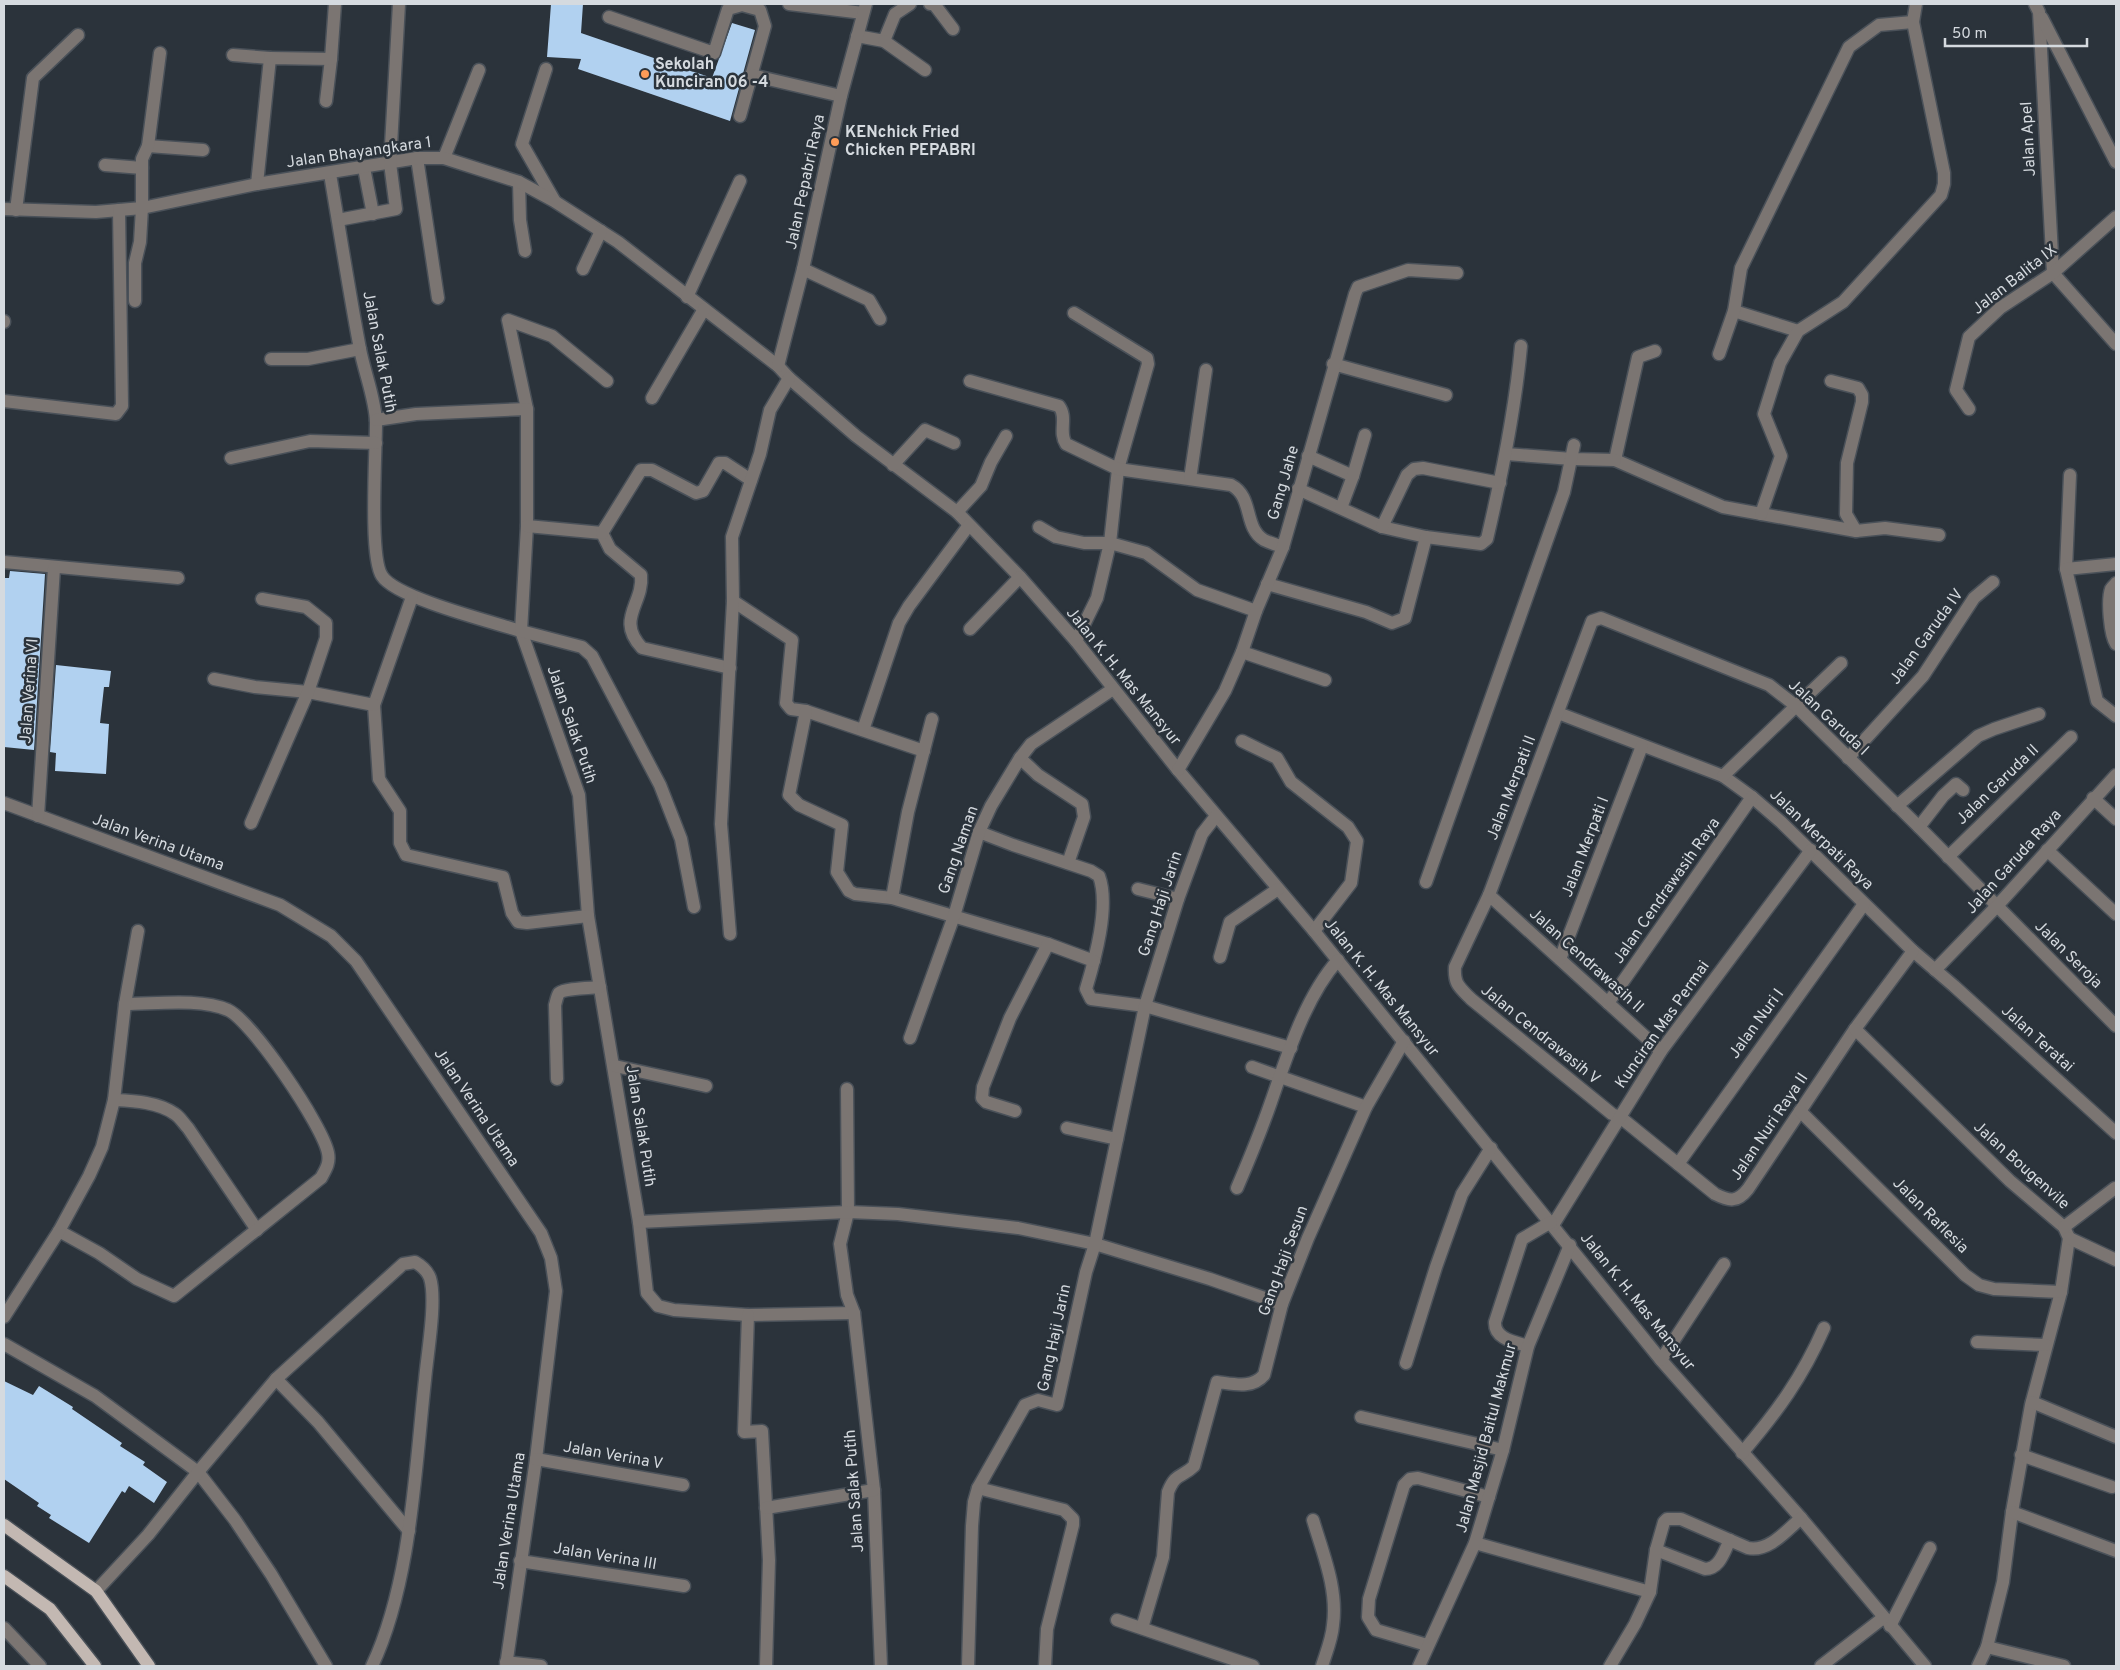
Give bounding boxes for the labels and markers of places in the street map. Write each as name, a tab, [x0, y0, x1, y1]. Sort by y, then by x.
place label: Sekolah Kunciran 06 -4	[655, 55, 768, 93]
marker: Sekolah Kunciran 06 -4	[639, 68, 651, 80]
place label: KENchick Fried Chicken PEPABRI	[845, 123, 976, 161]
marker: KENchick Fried Chicken PEPABRI	[829, 136, 841, 148]

